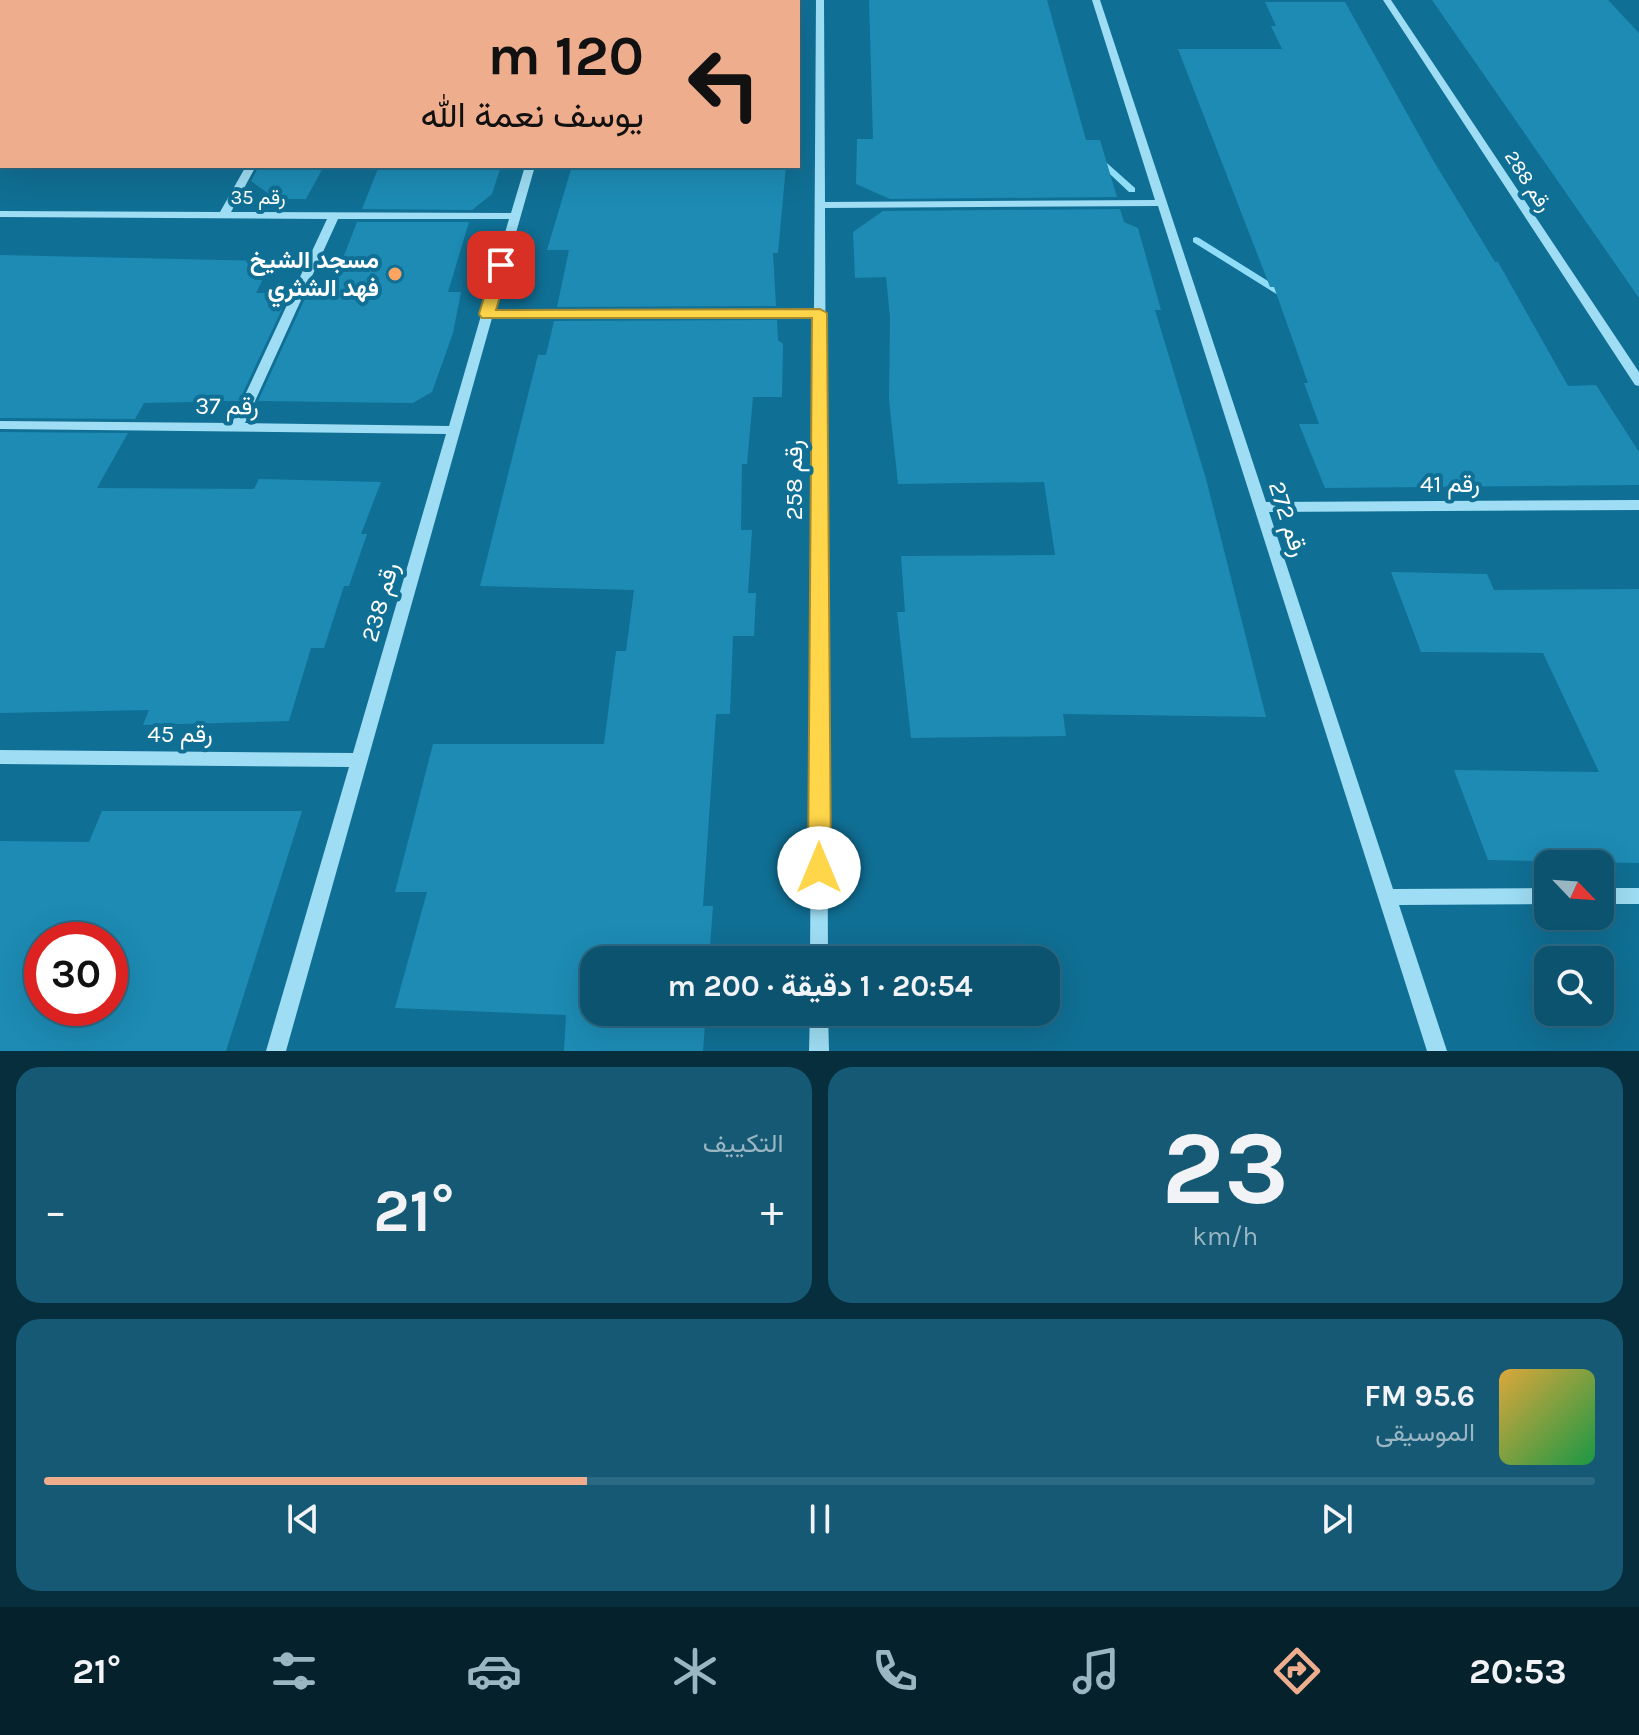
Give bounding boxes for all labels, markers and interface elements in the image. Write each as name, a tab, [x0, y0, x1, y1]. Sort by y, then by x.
text: 120 m	[487, 23, 644, 88]
icon: left	[672, 32, 776, 136]
text: يوسف نعمة الله	[420, 94, 644, 136]
street label: رقم 288	[1499, 146, 1556, 216]
street label: رقم 35	[230, 186, 286, 210]
pin	[467, 231, 535, 299]
icon: arrive	[479, 243, 523, 287]
place label: مسجد الشيخ فهد الشثري	[250, 246, 379, 308]
marker: مسجد الشيخ فهد الشثري	[386, 265, 404, 283]
street label: رقم 37	[195, 391, 259, 423]
street label: رقم 258	[780, 440, 810, 520]
street label: رقم 41	[1420, 470, 1480, 500]
street label: رقم 272	[1261, 478, 1313, 561]
street label: رقم 238	[355, 559, 407, 645]
street label: رقم 45	[147, 720, 213, 750]
position arrow	[777, 826, 861, 910]
north arrow	[1534, 850, 1614, 930]
map controls	[1534, 850, 1614, 1026]
speed limit sign: 30	[24, 922, 128, 1026]
button: search	[1534, 946, 1614, 1026]
text: 20:54 · 1 دقيقة · 200 m	[667, 968, 973, 1004]
text: 23	[1161, 1108, 1289, 1229]
text: التكييف	[703, 1128, 784, 1159]
text: 21°	[373, 1176, 454, 1246]
text: −	[44, 1186, 67, 1237]
text: +	[760, 1186, 784, 1237]
text: km/h	[1192, 1221, 1258, 1252]
text: 95.6 FM	[1364, 1378, 1475, 1414]
text: الموسيقى	[1375, 1417, 1475, 1448]
icon: previous	[281, 1497, 325, 1541]
icon: pause	[798, 1497, 842, 1541]
icon: next	[1315, 1497, 1359, 1541]
icon: filters	[266, 1643, 322, 1699]
icon: car	[466, 1643, 522, 1699]
icon: climate	[667, 1643, 723, 1699]
icon: phone	[867, 1643, 923, 1699]
icon: music	[1068, 1643, 1124, 1699]
icon: directions	[1269, 1643, 1325, 1699]
text: 21°	[72, 1650, 121, 1692]
text: 20:53	[1469, 1650, 1567, 1692]

